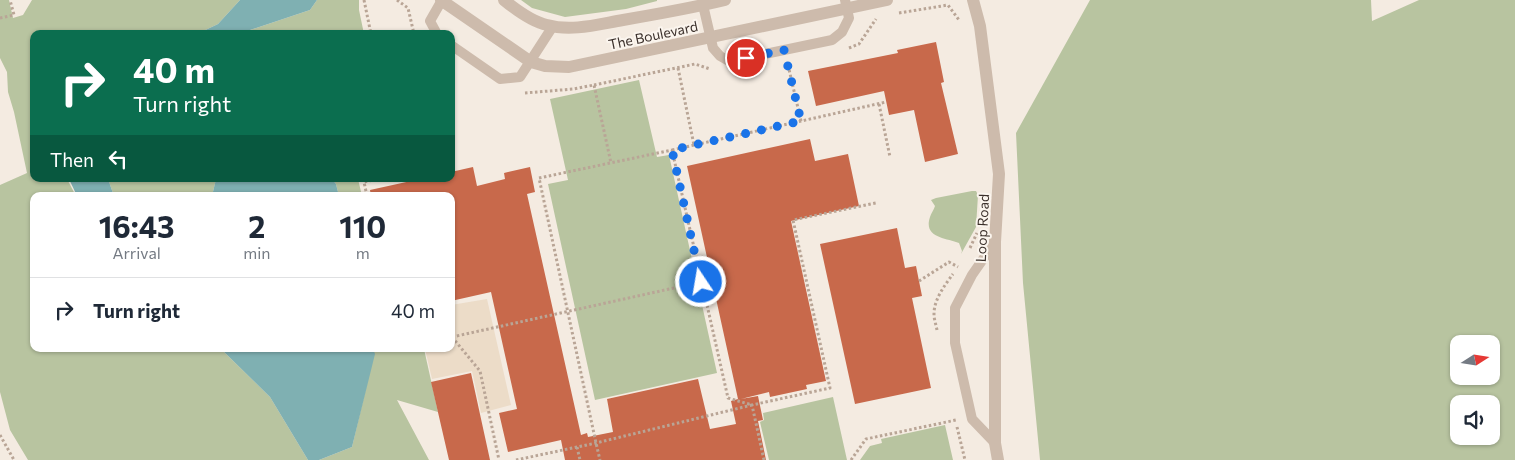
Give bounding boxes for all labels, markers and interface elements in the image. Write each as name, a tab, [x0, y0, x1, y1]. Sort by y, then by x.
street label: The Boulevard	[607, 17, 699, 53]
pin	[725, 37, 767, 79]
icon: arrive	[732, 44, 760, 72]
text: 40 m	[133, 47, 215, 90]
icon: right	[50, 50, 115, 115]
text: Turn right	[133, 90, 231, 117]
icon: left	[104, 145, 132, 173]
text: Then	[50, 148, 94, 171]
street label: Loop Road	[972, 193, 992, 263]
text: 16:43	[99, 207, 175, 244]
text: 2	[248, 207, 265, 244]
text: 110	[339, 207, 386, 244]
text: Arrival	[112, 243, 161, 262]
text: min	[243, 243, 271, 262]
text: m	[356, 243, 370, 262]
position arrow	[674, 255, 726, 307]
icon: right	[50, 296, 78, 324]
text: Turn right	[93, 299, 180, 322]
text: 40 m	[391, 299, 435, 322]
north arrow	[1450, 335, 1500, 385]
map controls	[1450, 335, 1500, 445]
button: sound	[1450, 395, 1500, 445]

